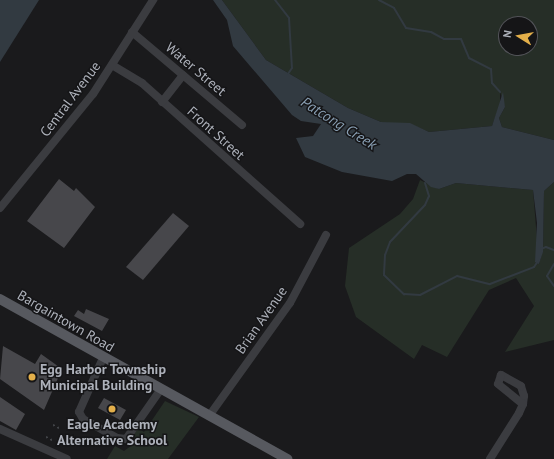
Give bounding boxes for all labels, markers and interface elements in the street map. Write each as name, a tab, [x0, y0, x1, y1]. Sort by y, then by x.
north arrow	[498, 16, 538, 56]
text: N	[500, 29, 515, 39]
street label: Water Street	[162, 39, 230, 99]
street label: Central Avenue	[36, 58, 104, 140]
water label: Patcong Creek	[298, 93, 380, 153]
street label: Front Street	[184, 103, 248, 163]
street label: Brian Avenue	[232, 283, 290, 357]
street label: Bargaintown Road	[15, 286, 117, 356]
place label: Egg Harbor Township Municipal Building	[40, 361, 166, 394]
marker: Egg Harbor Township Municipal Building	[27, 372, 37, 382]
marker: Eagle Academy Alternative School	[107, 404, 117, 414]
place label: Eagle Academy Alternative School	[57, 416, 167, 448]

